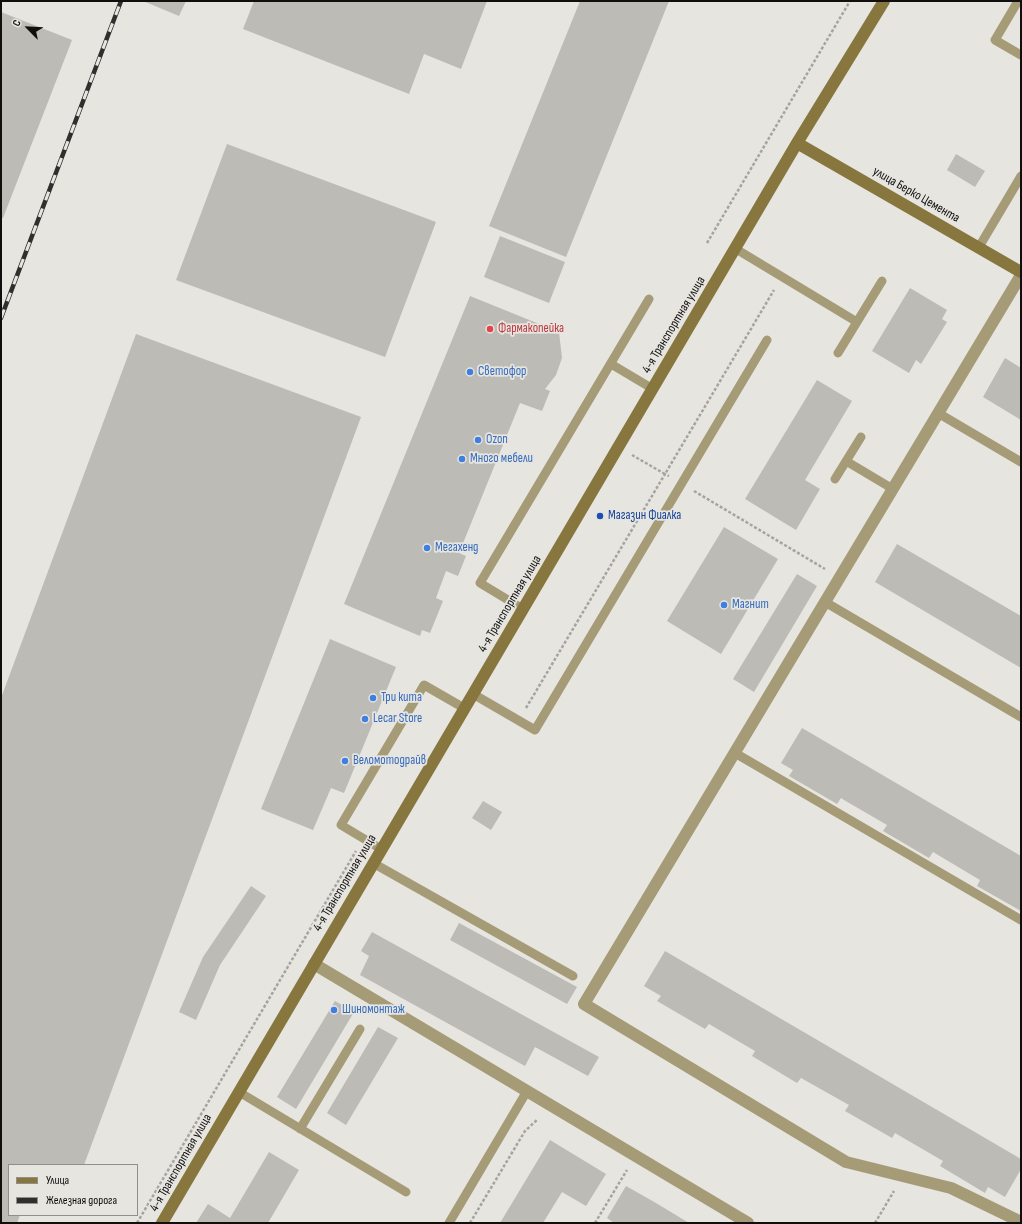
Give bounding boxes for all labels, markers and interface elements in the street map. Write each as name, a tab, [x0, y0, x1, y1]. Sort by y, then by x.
north arrow	[8, 8, 48, 48]
text: С	[9, 18, 24, 28]
street label: улица Берко Цемента	[870, 164, 962, 226]
street label: 4-я Транспортная улица	[639, 274, 709, 376]
place label: Фармакопейка	[498, 321, 564, 337]
marker: Фармакопейка	[485, 324, 495, 334]
place label: Светофор	[478, 364, 526, 380]
marker: Светофор	[465, 367, 475, 377]
place label: Ozon	[486, 432, 508, 448]
marker: Ozon	[473, 435, 483, 445]
place label: Много мебели	[470, 451, 533, 467]
marker: Много мебели	[457, 454, 467, 464]
place label: Магазин Фиалка	[608, 508, 681, 524]
marker: Магазин Фиалка	[595, 511, 605, 521]
place label: Мегахенд	[435, 540, 478, 556]
marker: Мегахенд	[422, 543, 432, 553]
street label: 4-я Транспортная улица	[475, 553, 545, 655]
place label: Магнит	[732, 597, 769, 613]
marker: Магнит	[719, 600, 729, 610]
place label: Три кита	[381, 690, 422, 706]
marker: Три кита	[368, 693, 378, 703]
place label: Lecar Store	[373, 711, 422, 727]
marker: Lecar Store	[360, 714, 370, 724]
place label: Веломотодрайв	[353, 753, 426, 769]
marker: Веломотодрайв	[340, 756, 350, 766]
street label: 4-я Транспортная улица	[310, 832, 380, 934]
place label: Шиномонтаж	[342, 1002, 405, 1018]
marker: Шиномонтаж	[329, 1005, 339, 1015]
street label: 4-я Транспортная улица	[147, 1111, 215, 1215]
legend	[8, 1164, 138, 1216]
text: Улица	[46, 1173, 69, 1188]
text: Железная дорога	[46, 1193, 117, 1208]

